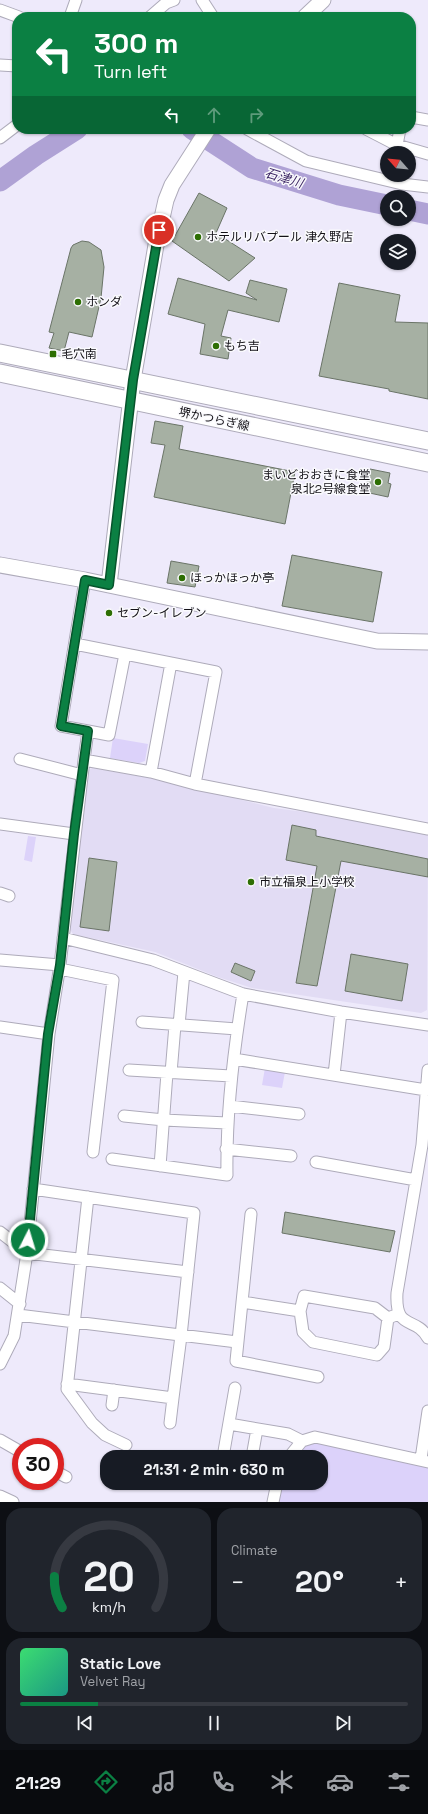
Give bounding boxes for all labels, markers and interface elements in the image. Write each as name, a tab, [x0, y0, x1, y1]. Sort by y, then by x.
text: 300 m	[94, 25, 178, 61]
icon: left	[28, 28, 80, 80]
text: Turn left	[94, 60, 167, 83]
icon: left	[161, 104, 183, 126]
icon: ahead	[203, 104, 225, 126]
icon: right	[245, 104, 267, 126]
north arrow	[380, 146, 416, 182]
map controls	[380, 146, 416, 270]
water label: 石津川	[263, 164, 307, 192]
button: search	[380, 190, 416, 226]
pin	[142, 213, 176, 247]
icon: arrive	[148, 219, 170, 241]
place label: ホテルリバプール 津久野店	[206, 229, 353, 245]
marker: ホテルリバプール 津久野店	[193, 232, 203, 242]
button: layers	[380, 234, 416, 270]
place label: ホンダ	[86, 294, 122, 310]
marker: ホンダ	[73, 297, 83, 307]
place label: もち吉	[224, 338, 260, 354]
marker: もち吉	[211, 341, 221, 351]
place label: 毛穴南	[61, 346, 97, 362]
marker: 毛穴南	[48, 349, 58, 359]
street label: 堺かつらぎ線	[177, 404, 251, 434]
place label: まいどおおきに食堂 泉北2号線食堂	[262, 467, 370, 497]
marker: まいどおおきに食堂 泉北2号線食堂	[373, 477, 383, 487]
place label: ほっかほっか亭	[190, 570, 274, 586]
marker: ほっかほっか亭	[177, 573, 187, 583]
place label: セブン-イレブン	[117, 605, 206, 621]
marker: セブン-イレブン	[104, 608, 114, 618]
place label: 市立福泉上小学校	[259, 874, 355, 890]
marker: 市立福泉上小学校	[246, 877, 256, 887]
position arrow	[7, 1219, 49, 1261]
speed limit sign: 30	[12, 1438, 64, 1490]
text: 21:31 · 2 min · 630 m	[143, 1460, 285, 1479]
text: Climate	[231, 1542, 277, 1559]
text: 20	[83, 1550, 134, 1603]
text: 20°	[295, 1562, 344, 1601]
text: −	[231, 1568, 245, 1596]
text: +	[394, 1568, 408, 1596]
text: km/h	[91, 1598, 126, 1616]
text: Static Love	[80, 1654, 161, 1673]
text: Velvet Ray	[80, 1673, 145, 1690]
icon: previous	[74, 1712, 96, 1734]
icon: pause	[203, 1712, 225, 1734]
icon: next	[332, 1712, 354, 1734]
icon: directions	[92, 1768, 120, 1796]
icon: music	[150, 1768, 178, 1796]
icon: phone	[209, 1768, 237, 1796]
icon: climate	[268, 1768, 296, 1796]
icon: car	[326, 1768, 354, 1796]
icon: filters	[385, 1768, 413, 1796]
text: 21:29	[15, 1771, 61, 1794]

